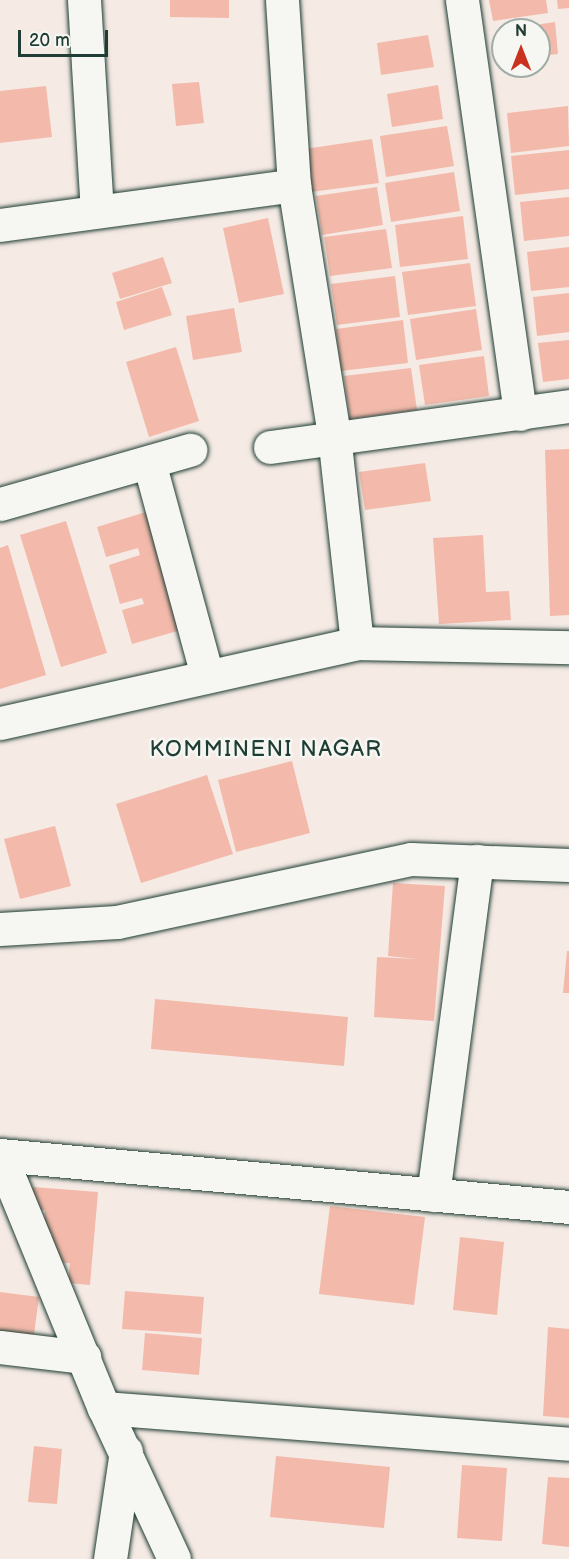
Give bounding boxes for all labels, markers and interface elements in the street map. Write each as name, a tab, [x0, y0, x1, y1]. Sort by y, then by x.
scale bar	[21, 18, 111, 56]
north arrow	[491, 18, 551, 78]
text: N	[515, 22, 527, 41]
text: 20 m	[29, 30, 70, 51]
district label: KOMMINENI NAGAR	[150, 737, 382, 763]

